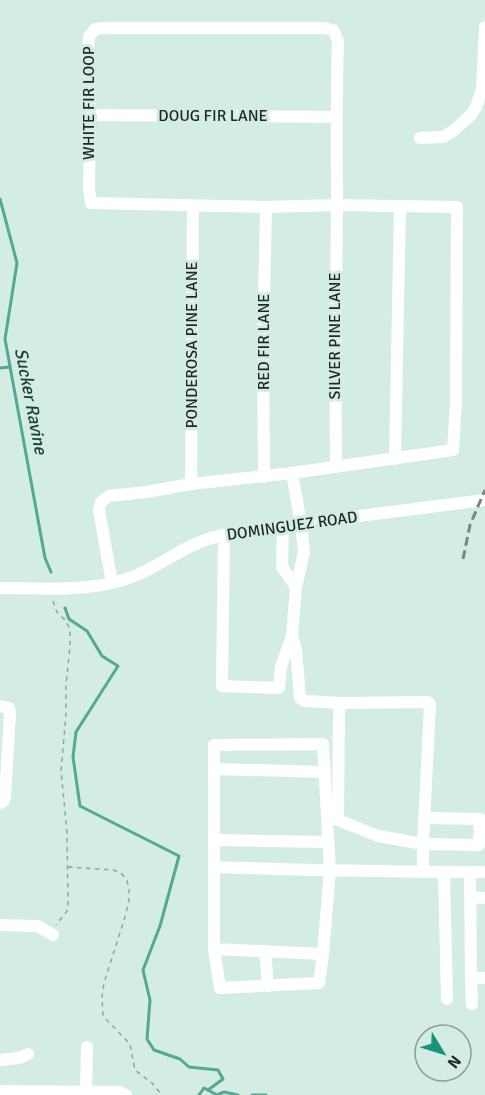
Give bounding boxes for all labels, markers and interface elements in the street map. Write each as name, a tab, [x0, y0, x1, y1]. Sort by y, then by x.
street label: WHITE FIR LOOP	[79, 46, 99, 160]
street label: DOUG FIR LANE	[158, 106, 268, 126]
street label: PONDEROSA PINE LANE	[182, 261, 202, 429]
street label: SILVER PINE LANE	[325, 273, 345, 399]
street label: RED FIR LANE	[254, 294, 274, 390]
water label: Sucker Ravine	[10, 346, 52, 457]
street label: DOMINGUEZ ROAD	[225, 507, 359, 545]
north arrow	[413, 1023, 473, 1083]
text: N	[443, 1051, 465, 1072]

